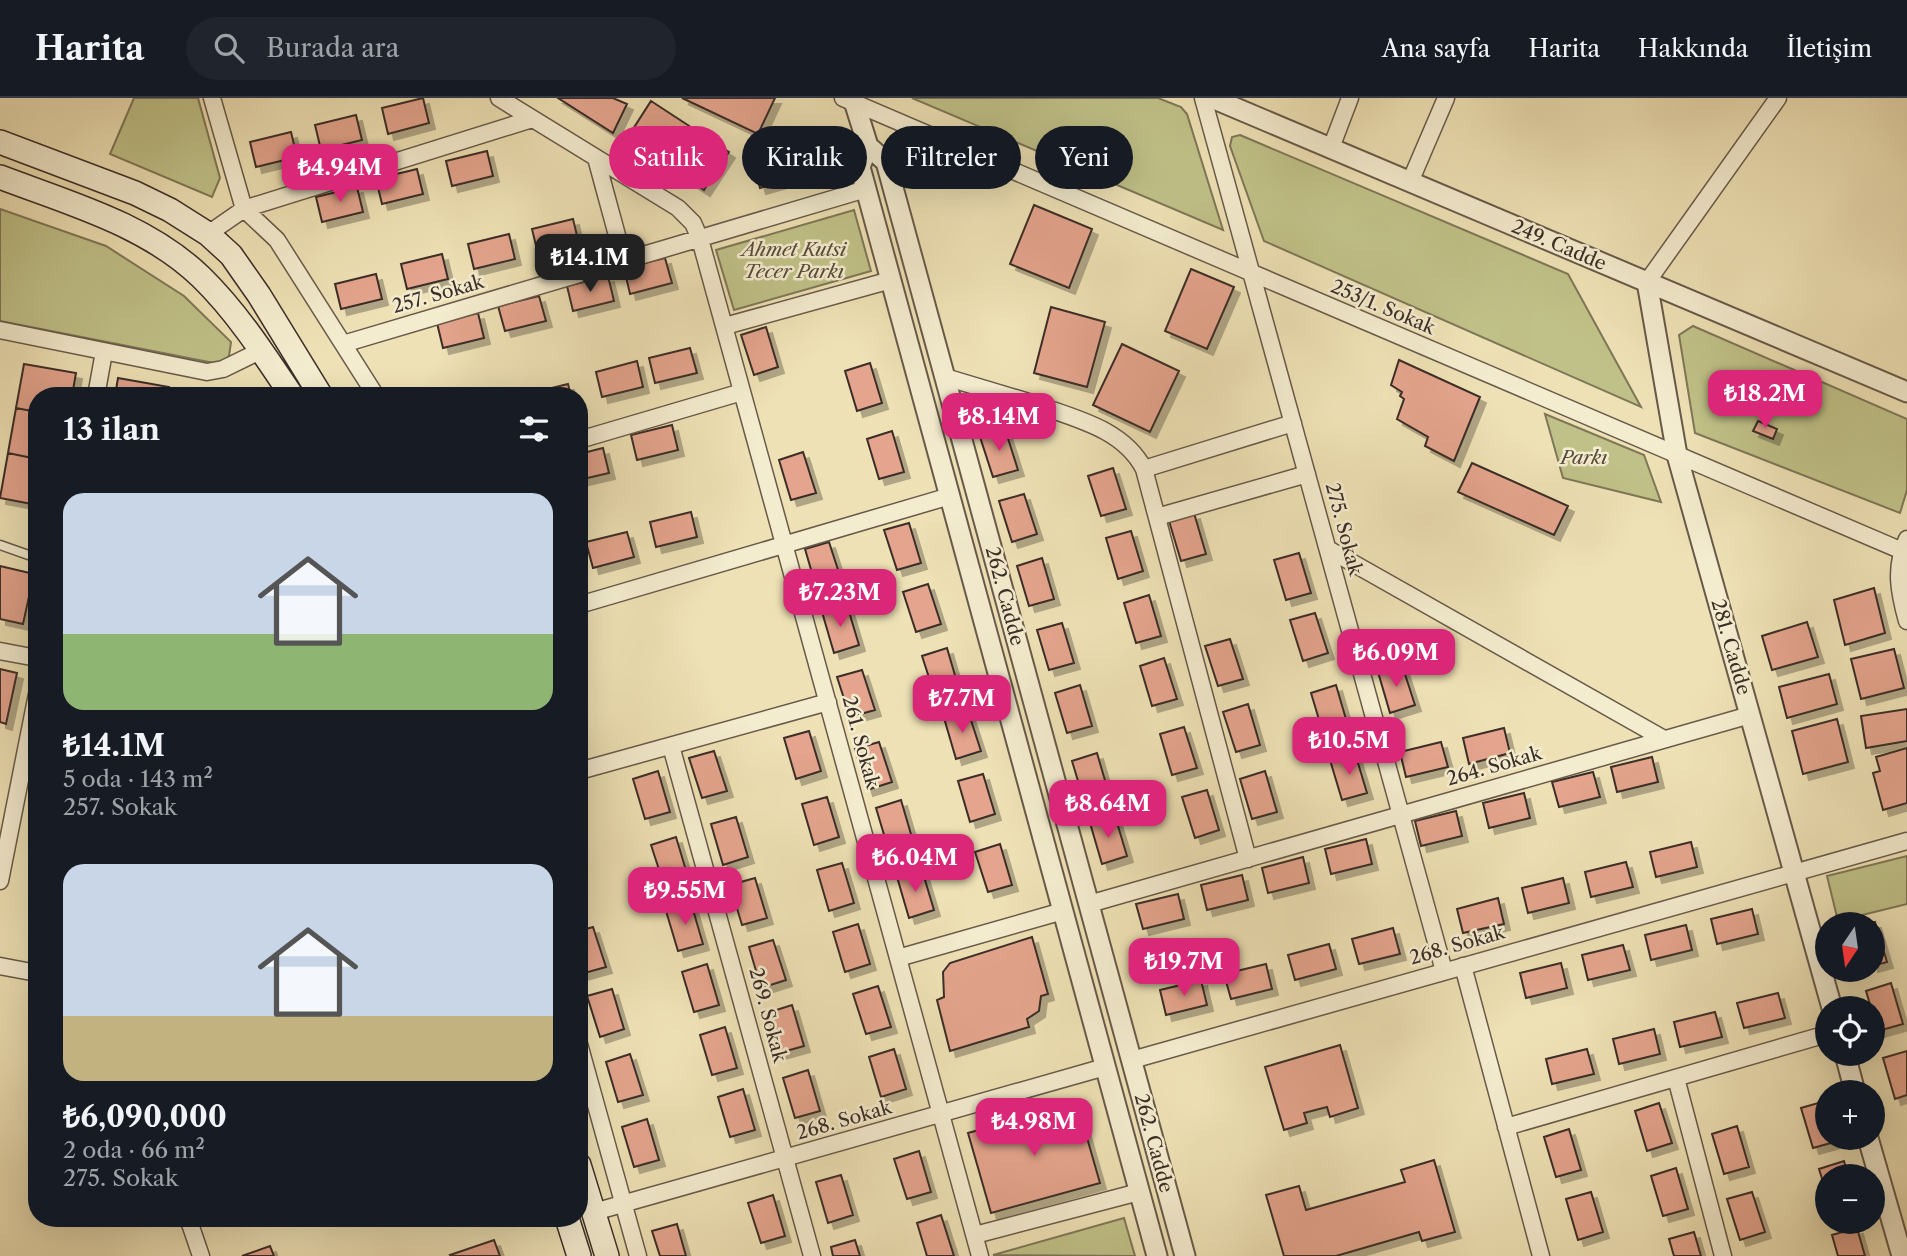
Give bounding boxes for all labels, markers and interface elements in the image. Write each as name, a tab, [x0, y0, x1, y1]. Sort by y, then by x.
search box	[186, 17, 676, 80]
text: Harita	[35, 28, 144, 69]
icon: search	[210, 29, 248, 67]
text: Burada ara	[266, 32, 399, 64]
text: Ana sayfa	[1382, 34, 1491, 63]
text: Harita	[1529, 34, 1600, 63]
text: Hakkında	[1638, 34, 1748, 63]
text: İletişim	[1786, 34, 1872, 63]
chip: Satılık	[609, 126, 728, 189]
chip: Kiralık	[742, 126, 867, 189]
chip: Filtreler	[881, 126, 1021, 189]
chip: Yeni	[1035, 126, 1133, 189]
pin: ₺4.94M	[283, 144, 397, 204]
text: ₺4.94M	[298, 153, 382, 181]
street label: 249. Cadde	[1508, 215, 1610, 275]
pin: ₺14.1M	[533, 234, 647, 294]
park label: Ahmet Kutsi Tecer Parkı	[739, 238, 847, 283]
text: ₺14.1M	[551, 243, 629, 271]
street label: 257. Sokak	[390, 270, 487, 318]
street label: 253/1. Sokak	[1327, 275, 1440, 340]
pin: ₺18.2M	[1708, 370, 1822, 430]
text: ₺18.2M	[1724, 379, 1806, 407]
pin: ₺8.14M	[942, 394, 1056, 453]
text: ₺8.14M	[958, 402, 1040, 430]
icon: filters	[515, 410, 553, 448]
text: 13 ilan	[63, 411, 160, 448]
park label: Parkı	[1558, 446, 1608, 469]
street label: 275. Sokak	[1321, 480, 1368, 579]
icon: home	[245, 538, 371, 664]
street label: 262. Cadde	[981, 544, 1029, 648]
pin: ₺7.23M	[783, 570, 897, 629]
text: ₺7.23M	[799, 578, 881, 606]
street label: 281. Cadde	[1706, 596, 1756, 698]
pin: ₺6.09M	[1339, 630, 1453, 689]
text: ₺6.09M	[1353, 638, 1439, 666]
pin: ₺7.7M	[913, 676, 1011, 735]
text: ₺7.7M	[929, 684, 995, 712]
street label: 261. Sokak	[838, 693, 885, 792]
pin: ₺10.5M	[1292, 718, 1406, 777]
text: ₺10.5M	[1308, 726, 1390, 754]
text: ₺14.1M	[63, 727, 165, 764]
street label: 264. Sokak	[1444, 741, 1545, 791]
text: 5 oda · 143 m²	[63, 765, 213, 793]
pin: ₺8.64M	[1051, 780, 1165, 840]
text: ₺8.64M	[1065, 789, 1151, 817]
text: 257. Sokak	[63, 793, 177, 821]
pin: ₺6.04M	[858, 834, 972, 894]
text: ₺6.04M	[872, 843, 958, 871]
pin: ₺9.55M	[628, 868, 742, 927]
text: ₺9.55M	[644, 876, 726, 904]
icon: home	[245, 909, 371, 1035]
north arrow	[1815, 912, 1885, 982]
map controls	[1815, 912, 1885, 1234]
street label: 268. Sokak	[1407, 920, 1508, 970]
pin: ₺19.7M	[1127, 939, 1241, 998]
text: ₺19.7M	[1145, 947, 1223, 975]
street label: 269. Sokak	[744, 965, 792, 1066]
button: locate	[1815, 996, 1885, 1066]
button: +	[1815, 1080, 1885, 1150]
street label: 262. Cadde	[1130, 1091, 1178, 1195]
street label: 268. Sokak	[794, 1095, 895, 1145]
text: ₺6,090,000	[63, 1098, 227, 1135]
pin: ₺4.98M	[977, 1098, 1091, 1158]
text: ₺4.98M	[992, 1107, 1076, 1135]
text: 2 oda · 66 m²	[63, 1136, 205, 1164]
text: 275. Sokak	[63, 1164, 178, 1192]
button: −	[1815, 1164, 1885, 1234]

